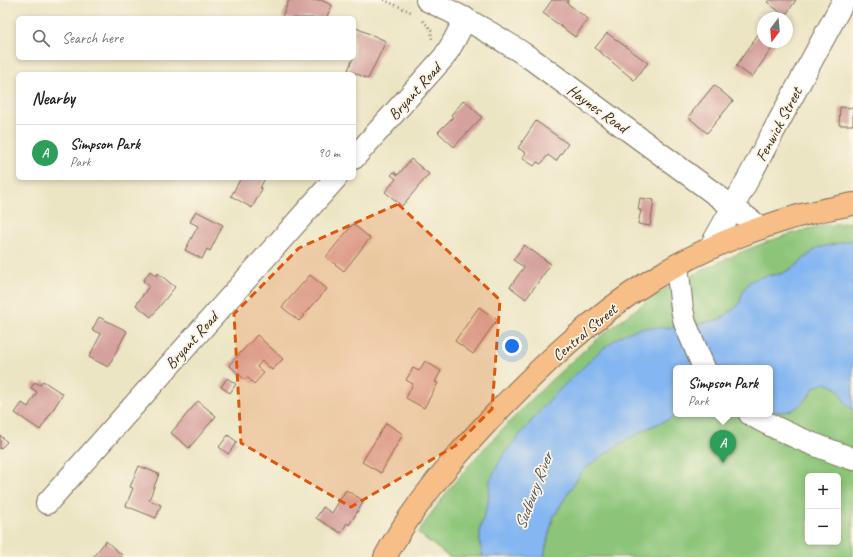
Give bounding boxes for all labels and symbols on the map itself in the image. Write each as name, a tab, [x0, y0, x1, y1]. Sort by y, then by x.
north arrow	[757, 12, 793, 48]
street label: Bryant Road	[384, 57, 447, 124]
street label: Haynes Road	[563, 80, 634, 139]
street label: Fenwick Street	[751, 83, 807, 165]
street label: Central Street	[548, 299, 622, 366]
street label: Bryant Road	[161, 306, 224, 373]
your location	[502, 336, 522, 356]
pin: A	[710, 430, 736, 463]
water label: Sudbury River	[509, 447, 559, 532]

